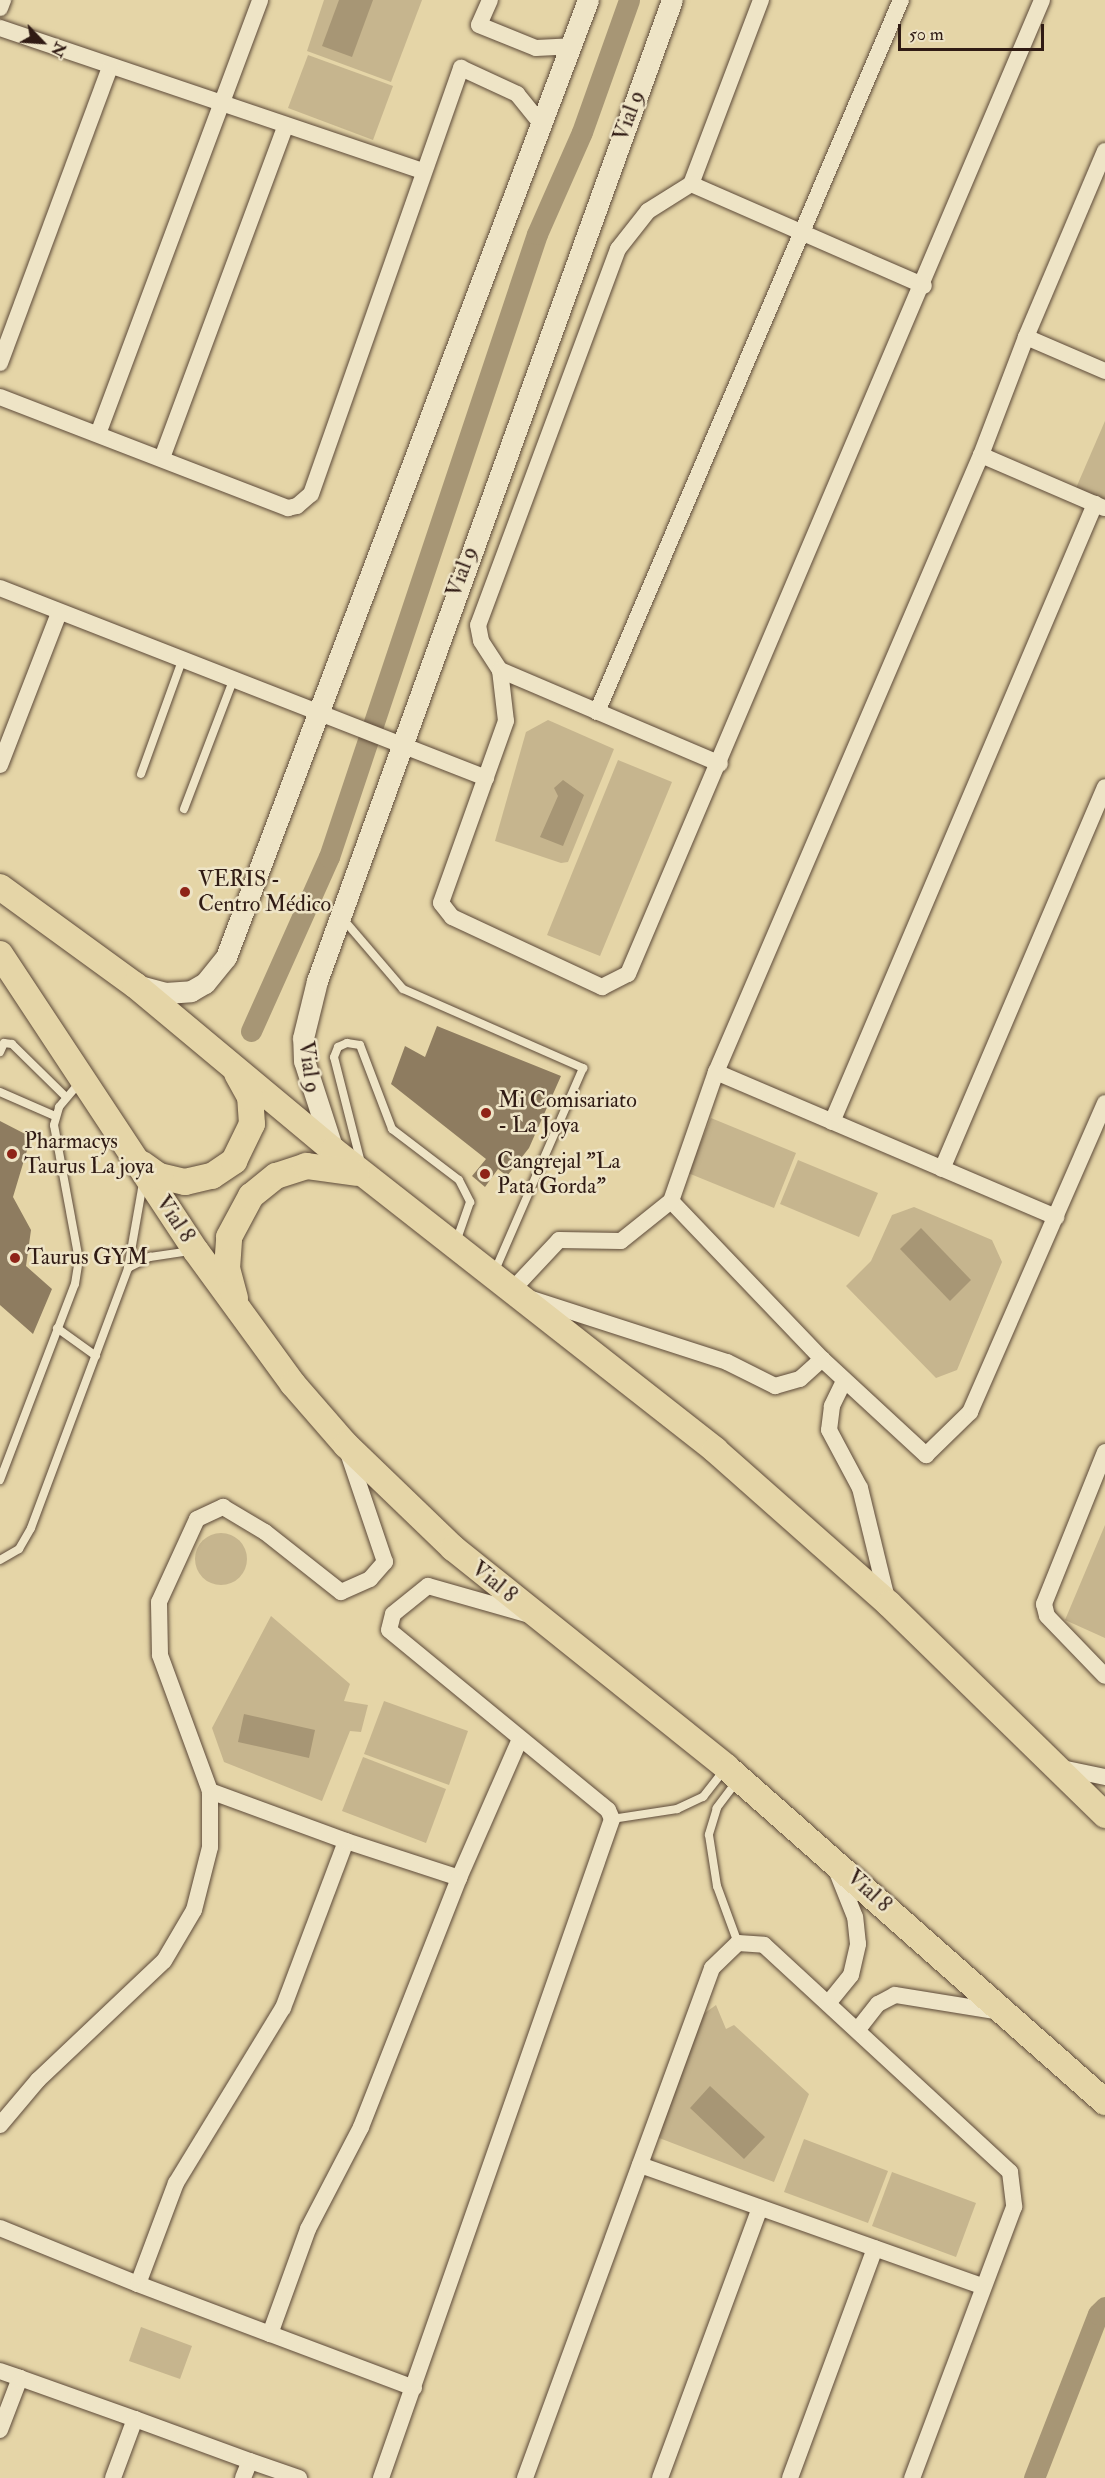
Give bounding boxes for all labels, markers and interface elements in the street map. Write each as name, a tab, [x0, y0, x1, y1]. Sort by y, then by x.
north arrow	[12, 12, 72, 72]
scale bar	[901, 12, 1046, 50]
text: 50 m	[909, 23, 944, 46]
text: N	[46, 39, 70, 60]
street label: Vial 9	[608, 87, 650, 145]
street label: Vial 9	[441, 543, 483, 601]
place label: VERIS - Centro Médico	[198, 866, 331, 918]
marker: VERIS - Centro Médico	[176, 883, 194, 901]
street label: Vial 9	[292, 1039, 326, 1095]
place label: Mi Comisariato - La Joya	[498, 1087, 637, 1138]
marker: Mi Comisariato - La Joya	[479, 1106, 493, 1120]
place label: Pharmacys Taurus La joya	[24, 1128, 154, 1180]
marker: Pharmacys Taurus La joya	[5, 1147, 19, 1161]
place label: Cangrejal "La Pata Gorda"	[497, 1148, 621, 1200]
marker: Cangrejal "La Pata Gorda"	[478, 1167, 492, 1181]
street label: Vial 8	[150, 1190, 200, 1248]
place label: Taurus GYM	[27, 1245, 148, 1271]
marker: Taurus GYM	[8, 1251, 22, 1265]
street label: Vial 8	[466, 1556, 522, 1608]
street label: Vial 8	[841, 1864, 897, 1918]

